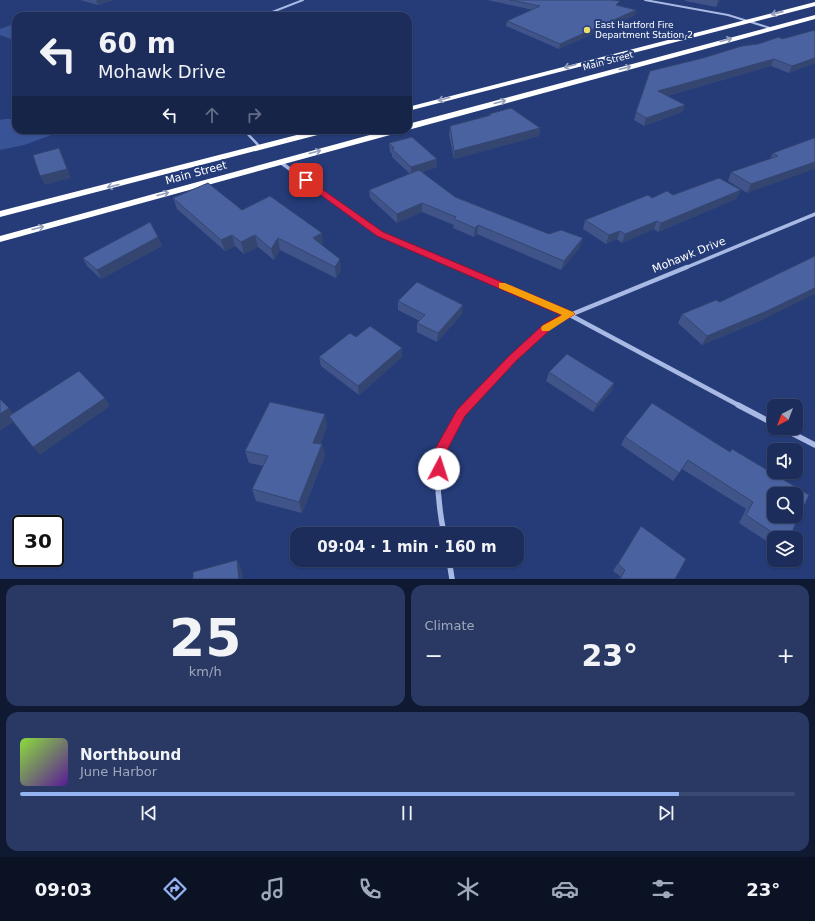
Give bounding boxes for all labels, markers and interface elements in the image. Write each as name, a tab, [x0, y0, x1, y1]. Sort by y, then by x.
one-way arrow	[771, 10, 784, 17]
place label: East Hartford Fire Department Station 2	[595, 20, 693, 40]
marker: East Hartford Fire Department Station 2	[582, 25, 592, 35]
text: 60 m	[98, 27, 176, 60]
icon: left	[32, 28, 84, 80]
one-way arrow	[719, 36, 732, 43]
street label: Main Street	[582, 49, 635, 73]
text: Mohawk Drive	[98, 61, 226, 82]
one-way arrow	[564, 63, 577, 71]
one-way arrow	[618, 64, 631, 71]
one-way arrow	[438, 96, 451, 104]
one-way arrow	[493, 98, 506, 105]
icon: left	[159, 104, 181, 126]
icon: ahead	[201, 104, 223, 126]
icon: right	[243, 104, 265, 126]
one-way arrow	[309, 148, 322, 156]
street label: Main Street	[164, 158, 229, 187]
pin	[289, 163, 323, 197]
icon: arrive	[295, 169, 317, 191]
one-way arrow	[106, 182, 119, 190]
one-way arrow	[156, 190, 169, 197]
one-way arrow	[31, 224, 44, 232]
street label: Mohawk Drive	[650, 234, 728, 276]
north arrow	[767, 399, 803, 435]
map controls	[767, 399, 803, 567]
button: sound	[767, 443, 803, 479]
position arrow	[418, 448, 460, 490]
button: search	[767, 487, 803, 523]
speed limit sign: 30	[12, 515, 64, 567]
button: layers	[767, 531, 803, 567]
text: 09:04 · 1 min · 160 m	[317, 538, 497, 556]
text: 25	[169, 608, 241, 668]
text: Climate	[425, 618, 475, 633]
text: 23°	[581, 638, 638, 673]
text: −	[425, 643, 443, 668]
text: +	[777, 643, 795, 668]
text: km/h	[189, 664, 222, 679]
text: Northbound	[80, 746, 181, 764]
text: June Harbor	[80, 764, 157, 779]
icon: previous	[138, 802, 160, 824]
icon: pause	[396, 802, 418, 824]
icon: next	[655, 802, 677, 824]
icon: directions	[161, 875, 189, 903]
icon: music	[259, 875, 287, 903]
icon: phone	[356, 875, 384, 903]
icon: climate	[454, 875, 482, 903]
icon: car	[551, 875, 579, 903]
icon: filters	[649, 875, 677, 903]
text: 09:03	[35, 879, 92, 900]
text: 23°	[746, 879, 780, 900]

